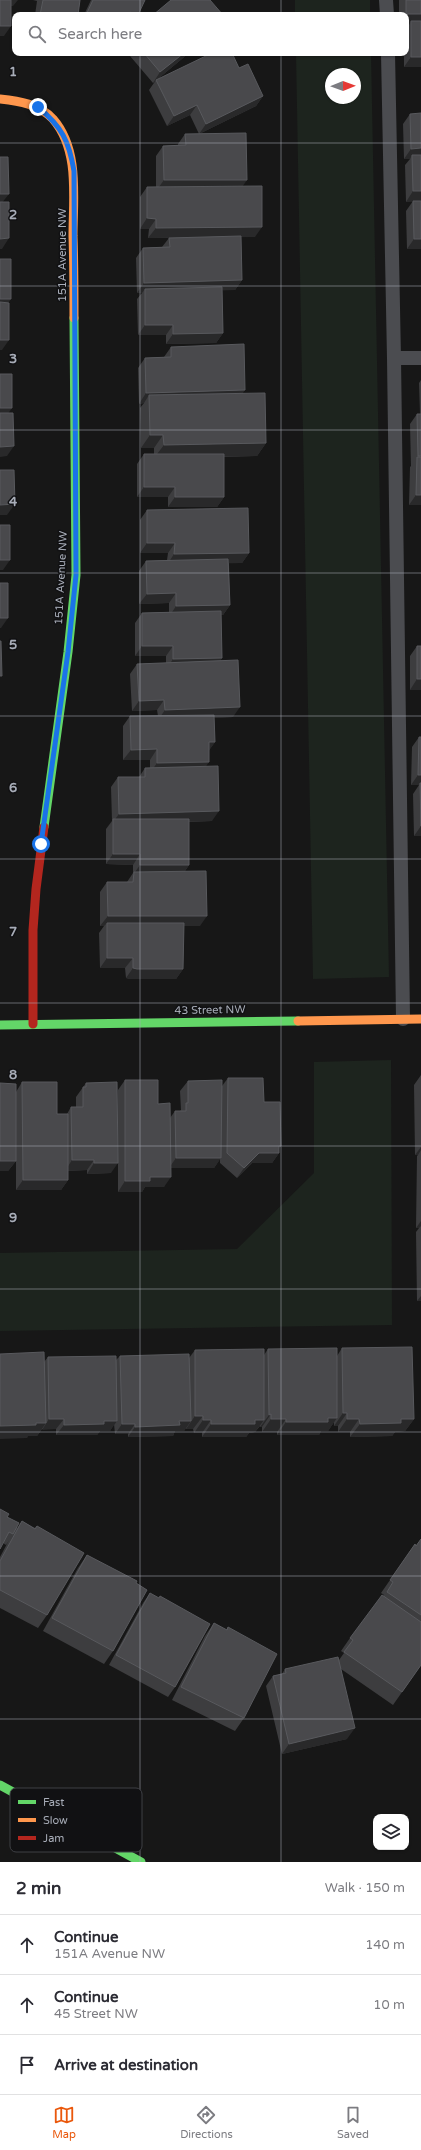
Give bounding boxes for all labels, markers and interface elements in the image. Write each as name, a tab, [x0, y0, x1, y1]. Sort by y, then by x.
search box	[12, 12, 409, 56]
icon: search	[26, 23, 48, 45]
text: Search here	[58, 25, 142, 43]
text: 1	[9, 64, 17, 80]
north arrow	[325, 68, 361, 104]
route end	[29, 98, 47, 116]
text: 2	[9, 207, 17, 223]
street label: 151A Avenue NW	[56, 208, 69, 302]
text: 3	[9, 351, 17, 367]
text: 4	[9, 494, 18, 510]
street label: 151A Avenue NW	[52, 531, 70, 625]
text: 5	[9, 637, 17, 653]
text: 6	[9, 780, 17, 796]
route start	[32, 835, 50, 853]
text: 7	[9, 924, 17, 940]
street label: 43 Street NW	[174, 1003, 246, 1017]
text: 8	[9, 1067, 17, 1083]
text: 9	[9, 1210, 17, 1226]
legend	[10, 1788, 142, 1852]
text: Fast	[43, 1796, 64, 1809]
text: Slow	[43, 1814, 68, 1827]
map controls	[373, 1814, 409, 1850]
button: layers	[373, 1814, 409, 1850]
text: Jam	[43, 1832, 64, 1845]
text: 2 min	[16, 1878, 61, 1899]
text: Walk · 150 m	[325, 1880, 405, 1896]
text: Continue	[54, 1928, 118, 1946]
icon: ahead	[16, 1934, 38, 1956]
text: 140 m	[365, 1937, 405, 1953]
text: 151A Avenue NW	[54, 1946, 165, 1962]
text: Continue	[54, 1988, 118, 2006]
icon: ahead	[16, 1994, 38, 2016]
text: 10 m	[373, 1997, 405, 2013]
text: 45 Street NW	[54, 2006, 138, 2022]
icon: arrive	[16, 2054, 38, 2076]
text: Arrive at destination	[54, 2056, 198, 2074]
tab: Map	[52, 2104, 76, 2141]
tab: Directions	[180, 2104, 233, 2141]
tab: Saved	[337, 2104, 369, 2141]

